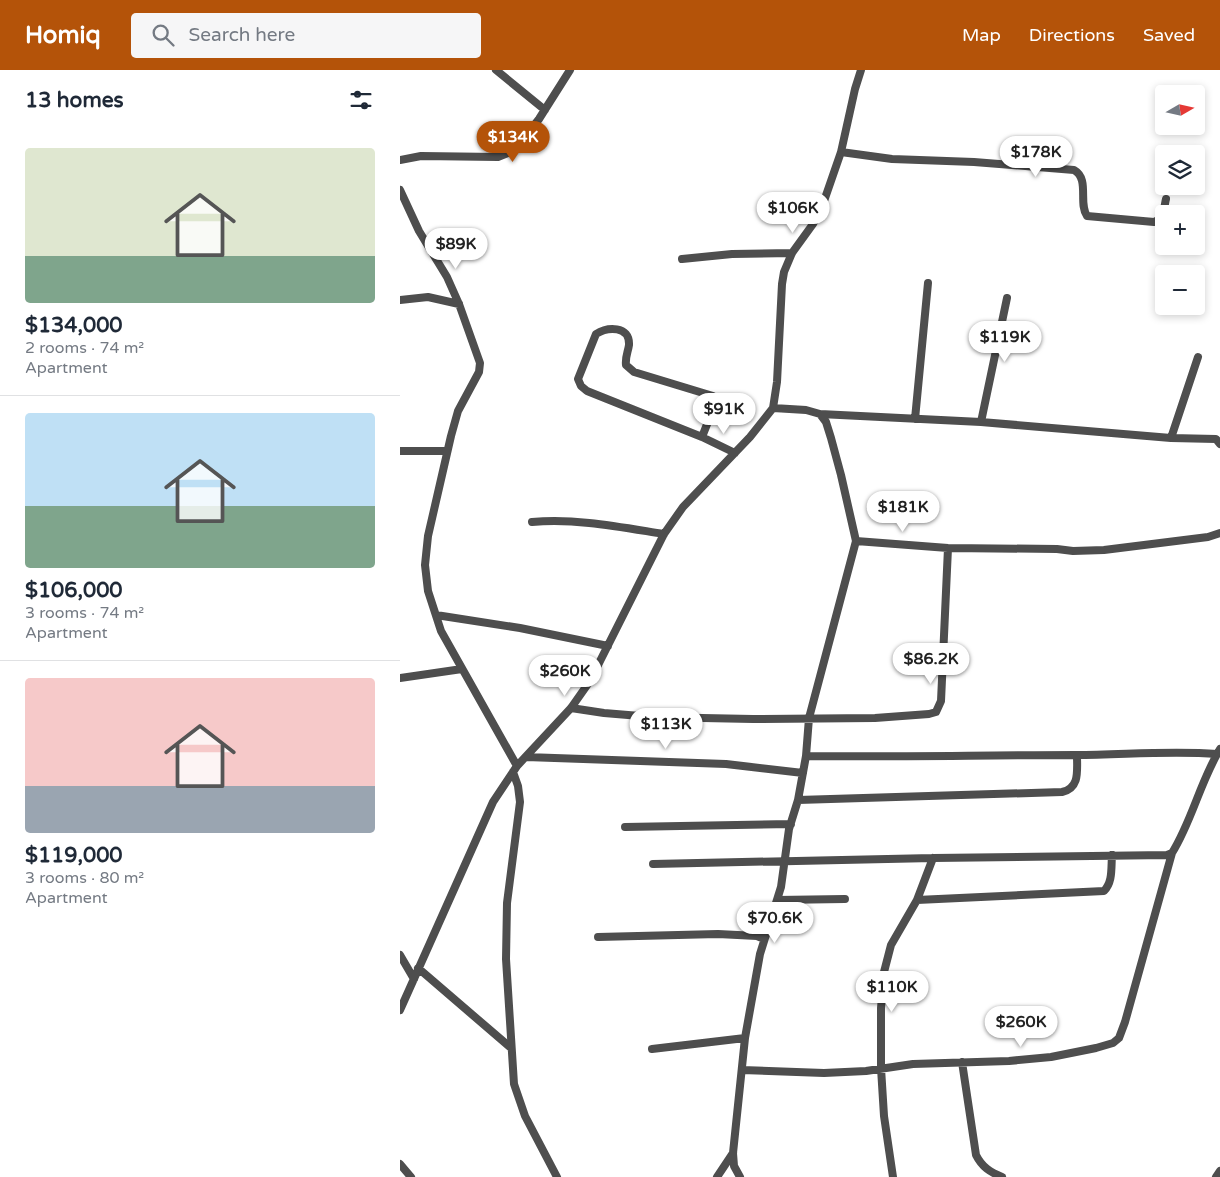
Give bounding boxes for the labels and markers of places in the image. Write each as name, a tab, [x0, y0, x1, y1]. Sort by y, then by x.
pin: $134K	[478, 121, 548, 163]
pin: $178K	[1001, 136, 1071, 178]
pin: $106K	[758, 191, 828, 234]
pin: $89K	[426, 228, 486, 270]
pin: $119K	[970, 320, 1040, 363]
pin: $91K	[694, 392, 754, 435]
pin: $181K	[868, 490, 938, 533]
pin: $86.2K	[890, 642, 972, 685]
pin: $260K	[530, 654, 600, 697]
pin: $113K	[631, 708, 701, 750]
pin: $70.6K	[734, 902, 816, 944]
pin: $110K	[857, 970, 927, 1013]
pin: $260K	[986, 1006, 1056, 1048]

